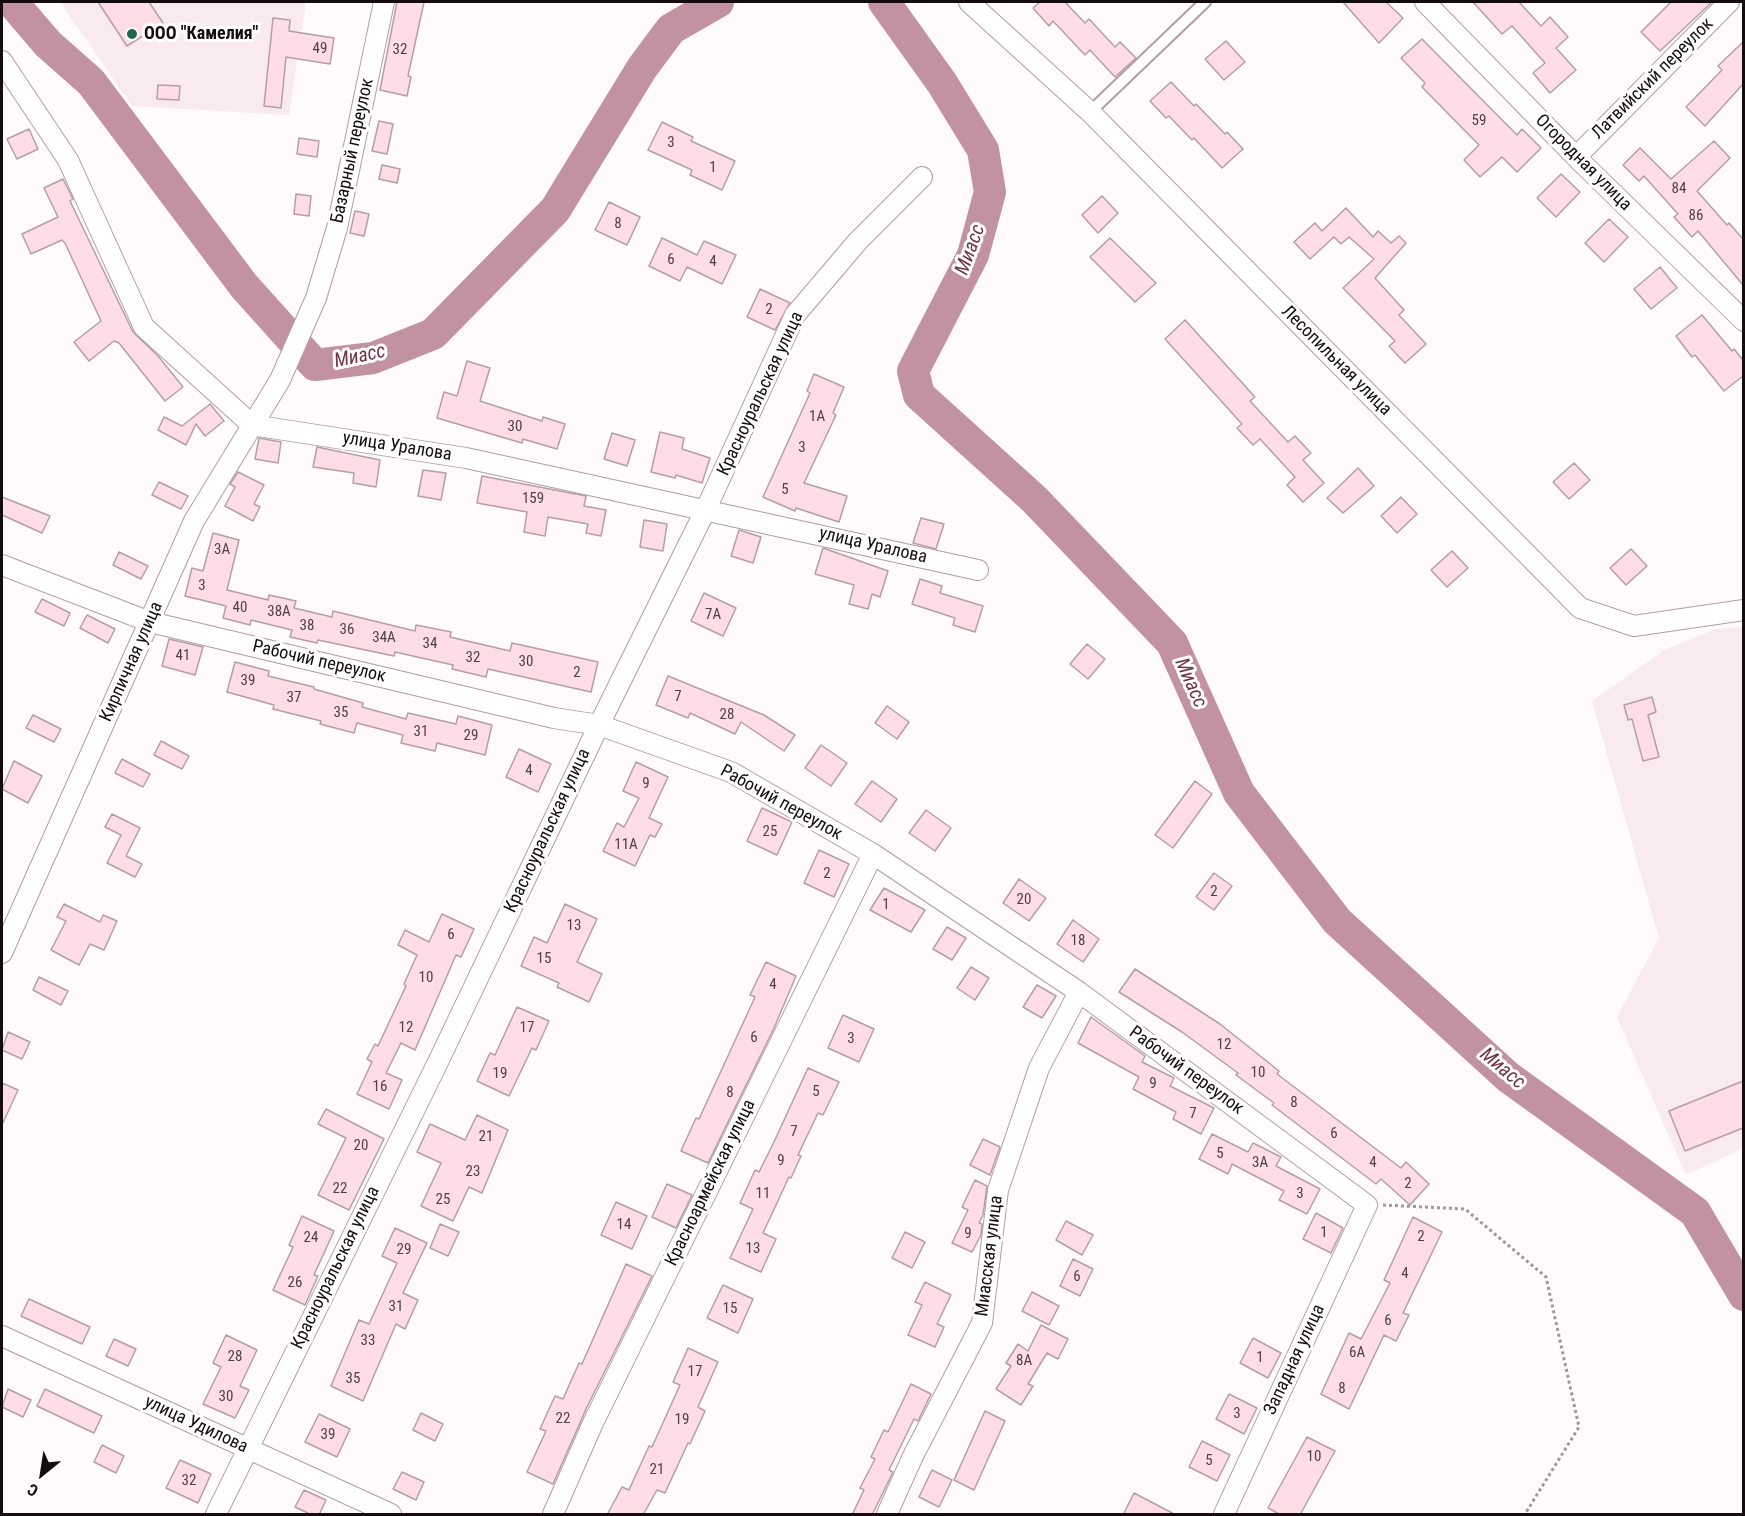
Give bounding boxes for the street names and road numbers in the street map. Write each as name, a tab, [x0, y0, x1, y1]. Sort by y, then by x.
street label: Латвийский переулок	[1588, 14, 1718, 144]
street label: Базарный переулок	[327, 77, 379, 225]
street label: Огородная улица	[1530, 110, 1636, 216]
street label: Лесопильная улица	[1276, 301, 1396, 421]
street label: Красноуральская улица	[713, 309, 809, 479]
street label: улица Уралова	[341, 428, 453, 466]
street label: улица Уралова	[817, 523, 929, 569]
street label: Кирпичная улица	[96, 599, 168, 725]
street label: Рабочий переулок	[250, 636, 388, 688]
street label: Красноуральская улица	[500, 746, 596, 916]
street label: Рабочий переулок	[716, 761, 846, 845]
street label: Рабочий переулок	[1125, 1022, 1247, 1120]
street label: Красноармейская улица	[661, 1096, 761, 1270]
street label: Красноуральская улица	[287, 1183, 385, 1353]
street label: Миасская улица	[972, 1194, 1008, 1318]
street label: Западная улица	[1260, 1301, 1330, 1419]
street label: улица Удилова	[141, 1392, 251, 1458]

